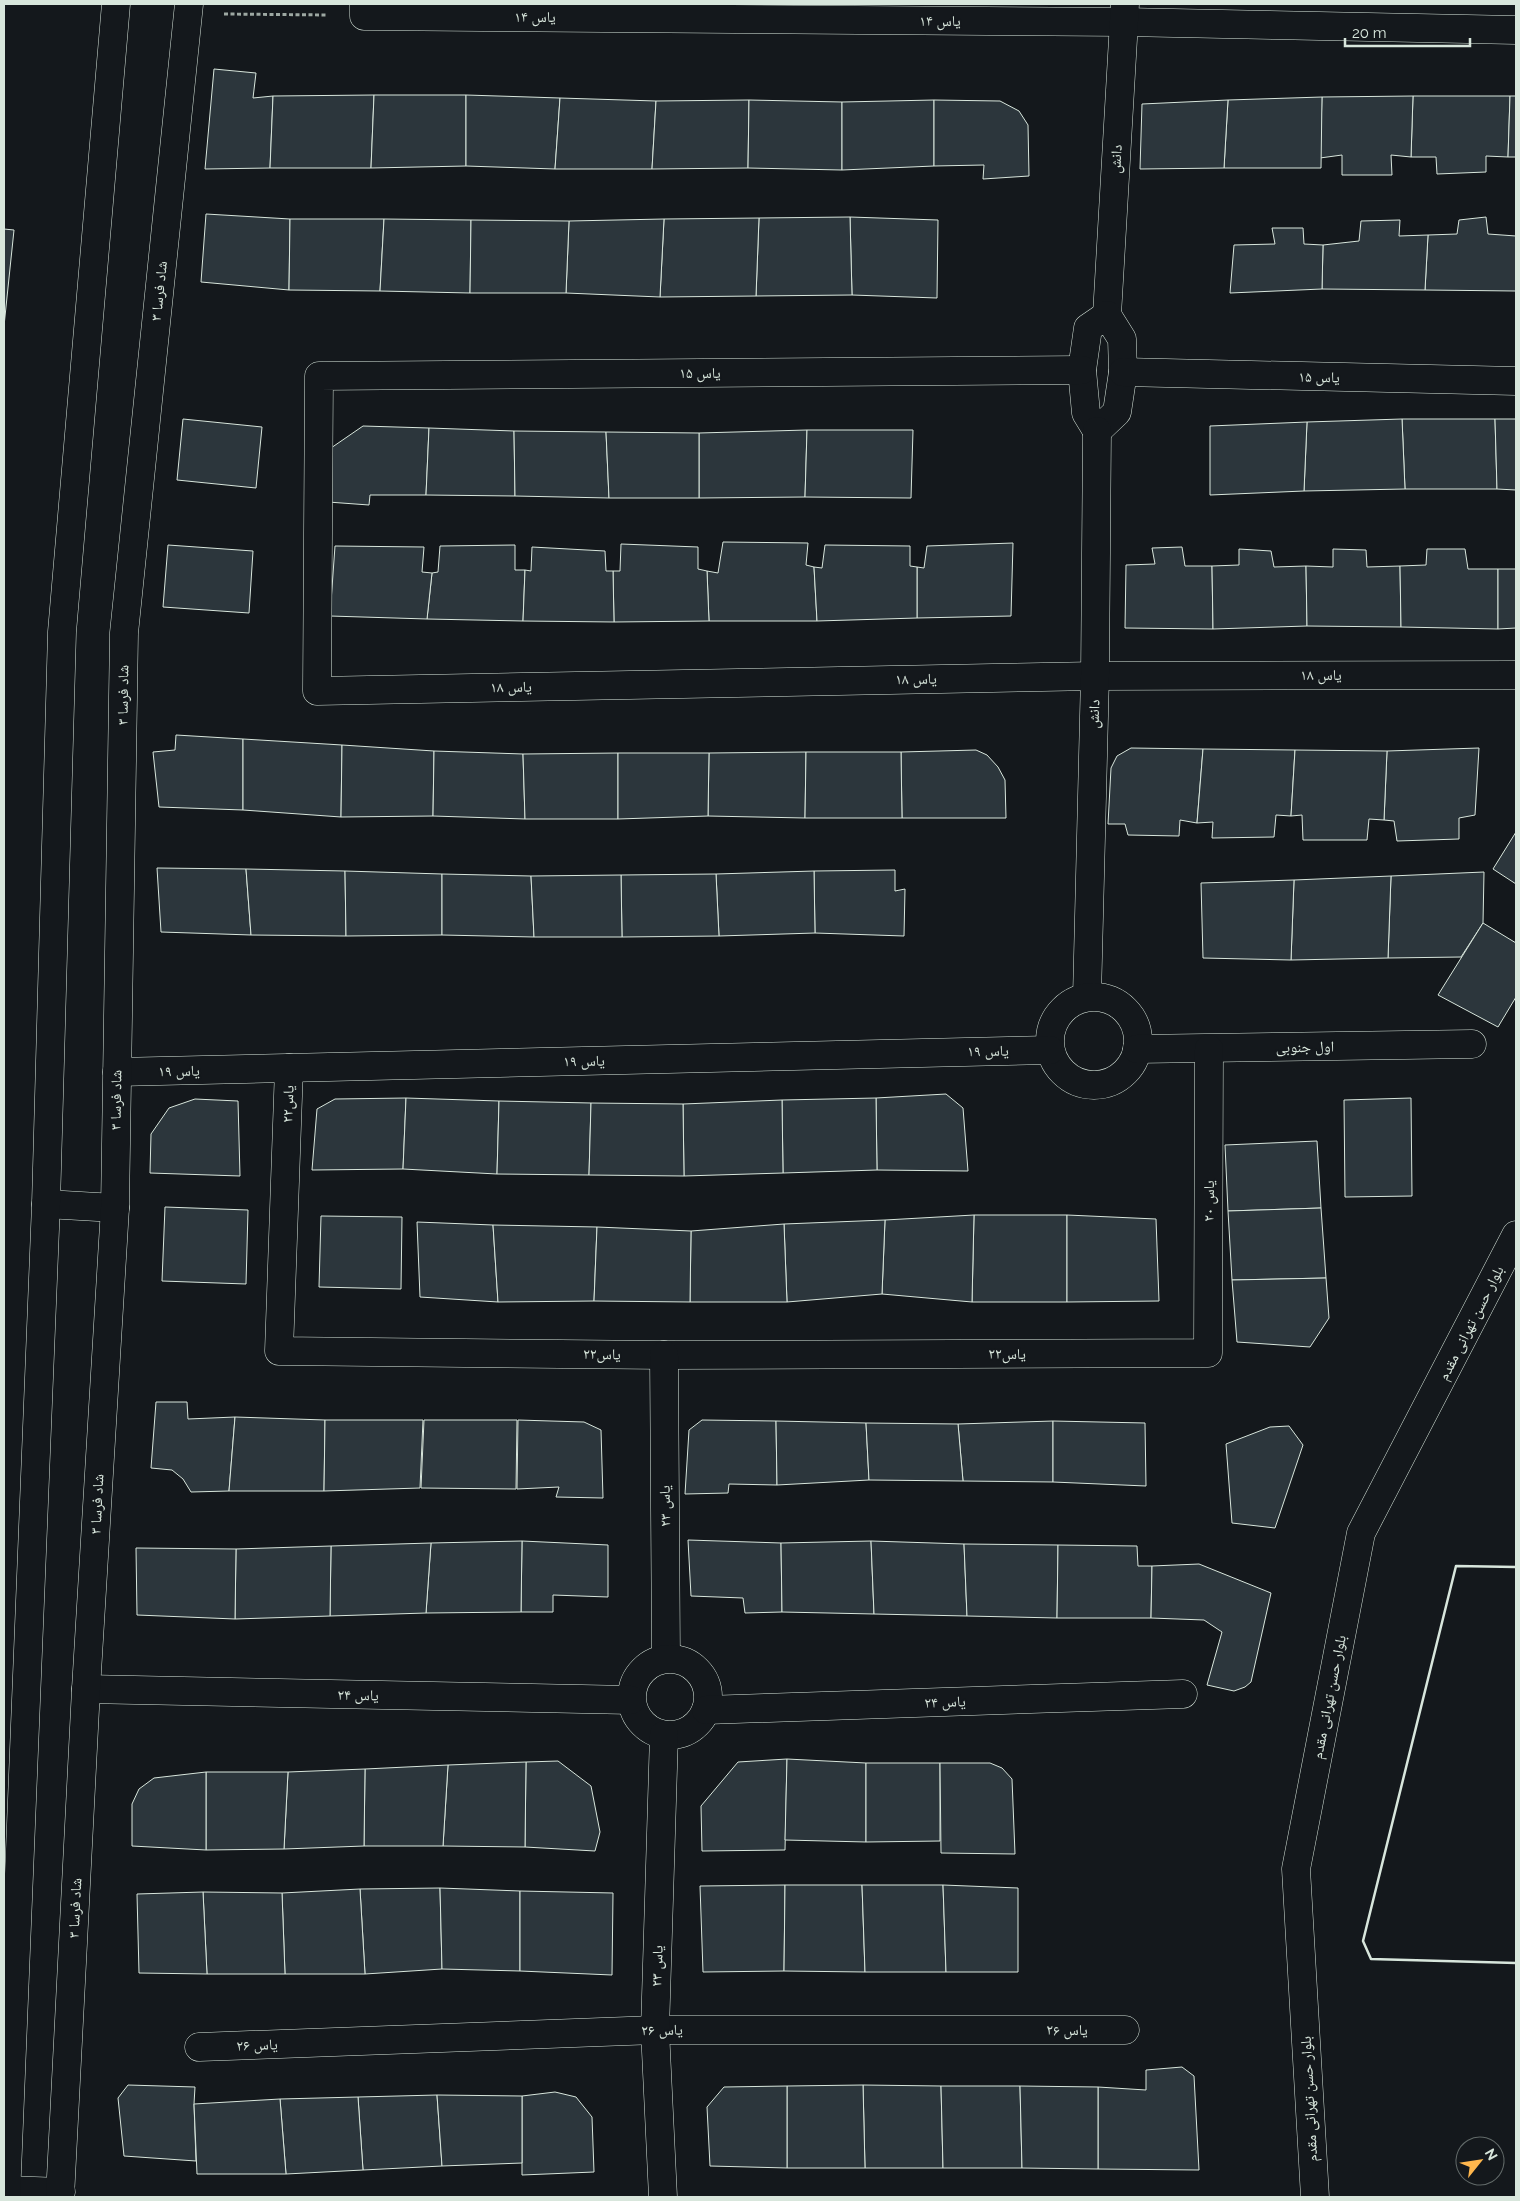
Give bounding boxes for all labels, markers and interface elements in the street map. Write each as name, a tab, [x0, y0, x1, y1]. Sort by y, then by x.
street label: یاس ۱۴	[514, 8, 556, 27]
street label: یاس ۱۴	[919, 12, 961, 31]
scale bar	[1345, 15, 1470, 47]
text: 20 m	[1352, 24, 1387, 42]
street label: دانش	[1106, 144, 1127, 174]
street label: شاد فرسا ۳	[147, 260, 171, 322]
street label: یاس ۱۵	[679, 364, 721, 383]
street label: یاس ۱۵	[1298, 368, 1340, 387]
street label: شاد فرسا ۳	[113, 665, 133, 725]
street label: یاس ۱۸	[1300, 666, 1342, 685]
street label: یاس ۱۸	[895, 670, 937, 689]
street label: یاس ۱۸	[490, 678, 532, 697]
street label: دانش	[1084, 699, 1105, 729]
street label: اول جنوبی	[1275, 1037, 1335, 1058]
street label: یاس ۱۹	[967, 1042, 1009, 1061]
street label: یاس ۱۹	[563, 1052, 605, 1071]
street label: یاس ۱۹	[158, 1062, 200, 1081]
street label: شاد فرسا ۳	[106, 1070, 126, 1130]
street label: یاس۲۲	[278, 1085, 299, 1123]
street label: یاس ۲۰	[1200, 1180, 1219, 1222]
street label: بلوار حسن تهرانی مقدم	[1434, 1263, 1508, 1384]
street label: یاس۲۲	[583, 1345, 621, 1364]
street label: یاس۲۲	[988, 1345, 1026, 1364]
street label: شاد فرسا ۳	[86, 1473, 108, 1535]
street label: یاس ۲۳	[656, 1485, 675, 1527]
street label: بلوار حسن تهرانی مقدم	[1308, 1633, 1351, 1761]
street label: یاس ۲۴	[337, 1686, 379, 1705]
street label: یاس ۲۴	[924, 1692, 966, 1713]
street label: شاد فرسا ۳	[64, 1877, 86, 1939]
street label: یاس ۲۳	[647, 1945, 668, 1987]
street label: یاس ۲۶	[641, 2021, 683, 2040]
street label: یاس ۲۶	[1046, 2021, 1088, 2040]
street label: یاس ۲۶	[236, 2035, 278, 2056]
street label: بلوار حسن تهرانی مقدم	[1297, 2036, 1322, 2162]
north arrow	[1455, 2136, 1505, 2186]
text: N	[1482, 2146, 1501, 2163]

